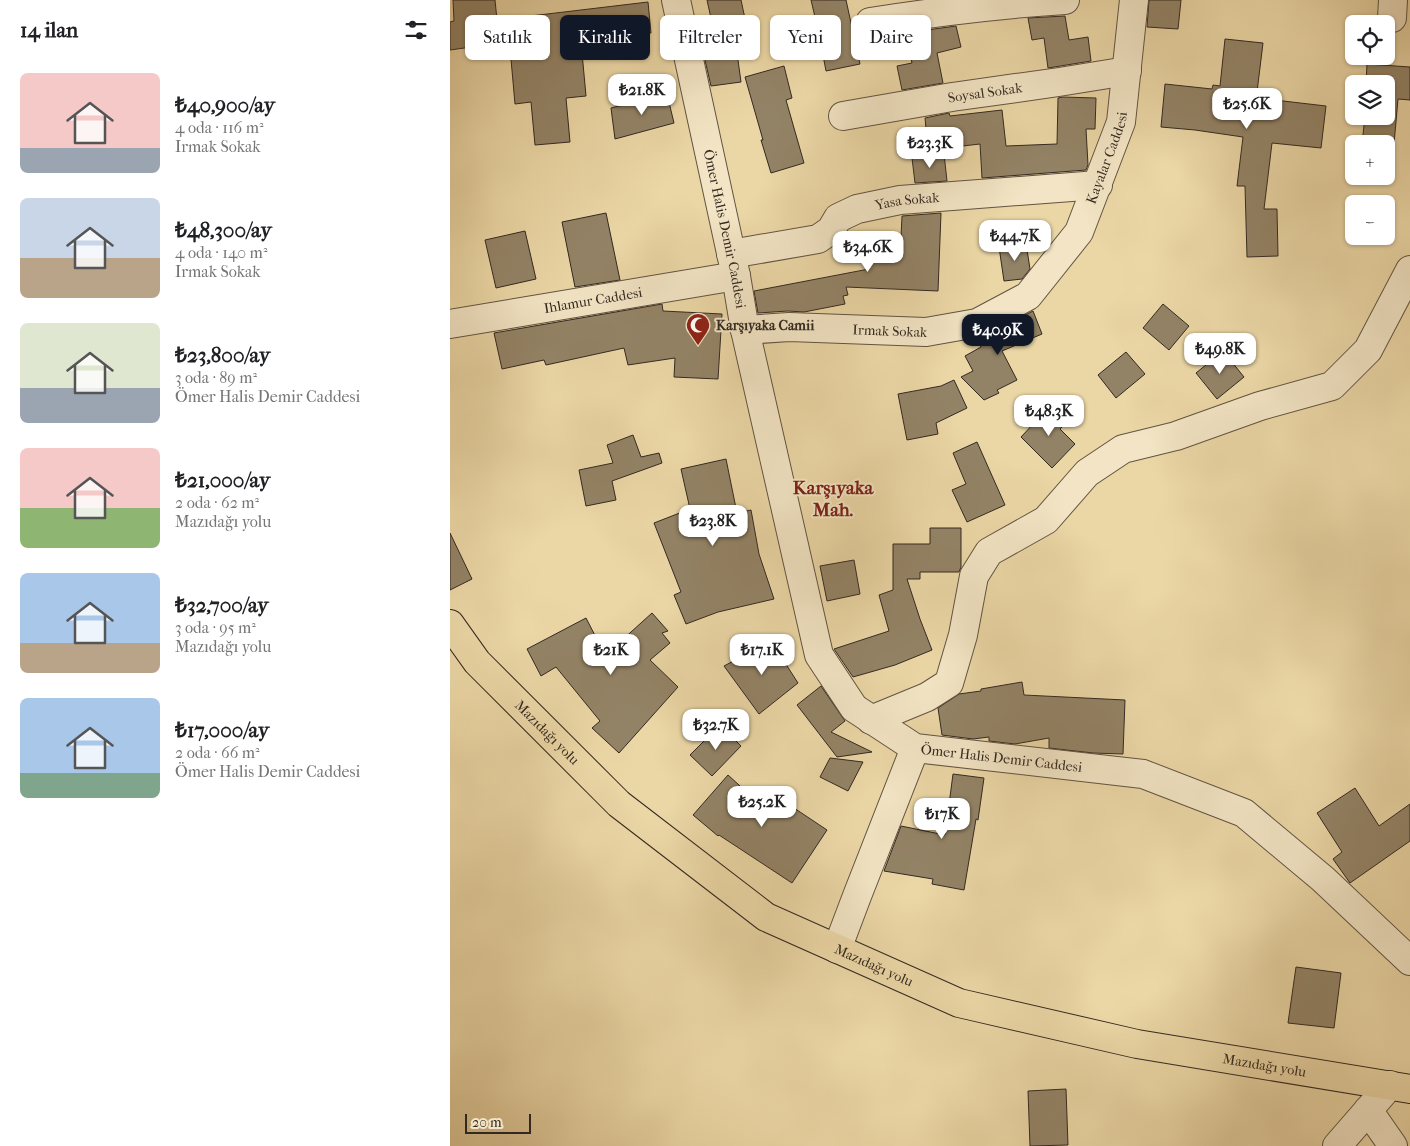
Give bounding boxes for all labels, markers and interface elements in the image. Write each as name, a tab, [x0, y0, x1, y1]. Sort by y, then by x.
chip: Satılık	[465, 15, 550, 60]
chip: Kiralık	[560, 15, 650, 60]
chip: Filtreler	[660, 15, 760, 60]
chip: Yeni	[770, 15, 841, 60]
chip: Daire	[851, 15, 931, 60]
map controls	[1345, 15, 1395, 245]
button: locate	[1345, 15, 1395, 65]
icon: filters	[402, 16, 430, 44]
text: 14 ilan	[20, 18, 78, 42]
pin: ₺21.8K	[601, 74, 683, 116]
button: layers	[1345, 75, 1395, 125]
street label: Soysal Sokak	[947, 79, 1024, 107]
text: ₺21.8K	[619, 80, 665, 99]
pin: ₺25.6K	[1206, 88, 1288, 130]
icon: home	[60, 93, 120, 153]
text: ₺40,900/ay	[175, 93, 275, 117]
text: ₺25.6K	[1223, 94, 1271, 113]
street label: Kayalar Caddesi	[1083, 111, 1131, 206]
text: 4 oda · 116 m²	[175, 118, 263, 137]
pin: ₺23.3K	[889, 126, 971, 169]
text: ₺23.3K	[907, 133, 953, 152]
button: +	[1345, 135, 1395, 185]
text: Irmak Sokak	[175, 137, 261, 156]
street label: Ömer Halis Demir Caddesi	[700, 147, 749, 310]
street label: Yasa Sokak	[873, 189, 941, 214]
button: −	[1345, 195, 1395, 245]
icon: home	[60, 218, 120, 278]
text: ₺48,300/ay	[175, 218, 272, 242]
pin: ₺44.7K	[974, 220, 1056, 262]
text: ₺44.7K	[990, 226, 1040, 245]
pin: ₺34.6K	[827, 230, 909, 273]
text: ₺34.6K	[844, 237, 892, 256]
text: 4 oda · 140 m²	[175, 243, 267, 262]
text: Irmak Sokak	[175, 262, 261, 281]
street label: Ihlamur Caddesi	[543, 284, 644, 317]
mosque icon: Karşıyaka Camii	[685, 312, 711, 346]
pin: ₺40.9K	[957, 314, 1039, 356]
place label: Karşıyaka Camii	[716, 317, 815, 335]
text: ₺40.9K	[973, 320, 1023, 339]
street label: Irmak Sokak	[852, 321, 928, 341]
pin: ₺49.8K	[1179, 332, 1261, 375]
text: ₺49.8K	[1195, 339, 1245, 358]
icon: home	[60, 343, 120, 403]
text: ₺23,800/ay	[175, 343, 270, 367]
text: 3 oda · 89 m²	[175, 368, 257, 387]
text: Ömer Halis Demir Caddesi	[175, 387, 360, 406]
pin: ₺48.3K	[1008, 394, 1090, 437]
text: ₺48.3K	[1025, 401, 1073, 420]
icon: home	[60, 468, 120, 528]
text: ₺21,000/ay	[175, 468, 270, 492]
district label: Karşıyaka Mah.	[793, 477, 875, 521]
text: 2 oda · 62 m²	[175, 493, 259, 512]
pin: ₺23.8K	[672, 504, 754, 547]
text: ₺23.8K	[690, 511, 736, 530]
text: Mazıdağı yolu	[175, 512, 271, 531]
icon: home	[60, 593, 120, 653]
text: ₺32,700/ay	[175, 593, 269, 617]
text: 3 oda · 95 m²	[175, 618, 256, 637]
pin: ₺21K	[581, 634, 641, 676]
pin: ₺17.1K	[721, 634, 803, 676]
text: Mazıdağı yolu	[175, 637, 271, 656]
text: ₺21K	[594, 640, 628, 659]
text: ₺17.1K	[741, 640, 783, 659]
street label: Mazıdağı yolu	[511, 697, 583, 768]
pin: ₺32.7K	[675, 708, 757, 751]
text: ₺32.7K	[693, 715, 739, 734]
icon: home	[60, 718, 120, 778]
text: ₺17,000/ay	[175, 718, 269, 742]
street label: Ömer Halis Demir Caddesi	[920, 740, 1083, 776]
text: 2 oda · 66 m²	[175, 743, 260, 762]
text: Ömer Halis Demir Caddesi	[175, 762, 360, 781]
pin: ₺25.2K	[721, 786, 803, 828]
text: ₺25.2K	[738, 792, 786, 811]
pin: ₺17K	[912, 798, 972, 840]
text: ₺17K	[925, 804, 959, 823]
street label: Mazıdağı yolu	[832, 941, 916, 990]
street label: Mazıdağı yolu	[1221, 1050, 1307, 1081]
scale bar	[465, 1111, 531, 1134]
text: 20 m	[472, 1114, 502, 1131]

